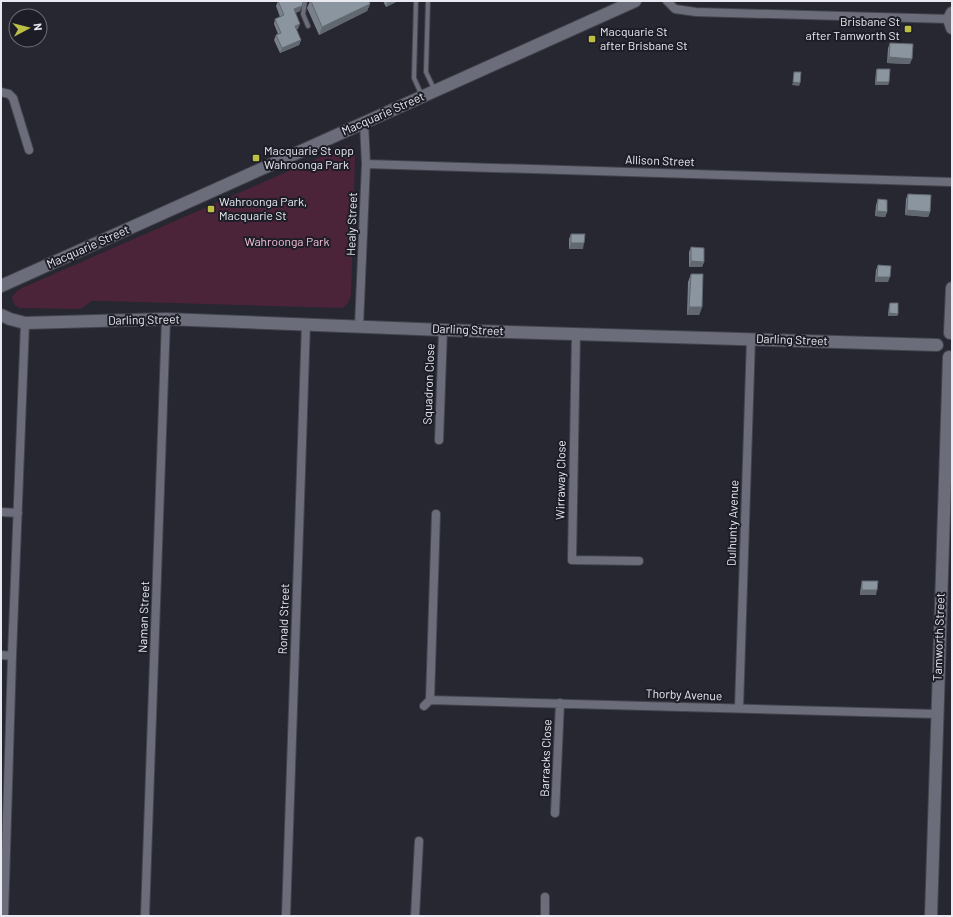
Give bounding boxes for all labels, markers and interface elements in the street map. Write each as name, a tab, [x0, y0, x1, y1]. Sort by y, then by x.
north arrow	[8, 8, 48, 48]
place label: Brisbane St after Tamworth St	[806, 14, 900, 42]
text: N	[32, 22, 45, 31]
place label: Macquarie St after Brisbane St	[600, 24, 688, 52]
marker: Brisbane St after Tamworth St	[903, 24, 913, 34]
marker: Macquarie St after Brisbane St	[587, 34, 597, 44]
street label: Macquarie Street	[339, 89, 426, 138]
place label: Macquarie St opp Wahroonga Park	[264, 143, 354, 171]
street label: Allison Street	[625, 152, 695, 168]
marker: Macquarie St opp Wahroonga Park	[251, 153, 261, 163]
street label: Healy Street	[343, 192, 359, 256]
place label: Wahroonga Park, Macquarie St	[219, 194, 307, 222]
marker: Wahroonga Park, Macquarie St	[206, 204, 216, 214]
street label: Macquarie Street	[44, 222, 131, 271]
park label: Wahroonga Park	[245, 234, 329, 248]
street label: Darling Street	[108, 311, 180, 327]
street label: Darling Street	[432, 321, 504, 337]
street label: Darling Street	[756, 331, 828, 347]
street label: Squadron Close	[420, 343, 436, 425]
street label: Wirraway Close	[552, 440, 568, 520]
street label: Dulhunty Avenue	[723, 480, 741, 566]
street label: Naman Street	[135, 581, 151, 653]
street label: Ronald Street	[275, 583, 291, 655]
street label: Tamworth Street	[929, 593, 947, 681]
street label: Thorby Avenue	[645, 686, 723, 702]
street label: Barracks Close	[537, 719, 553, 797]

